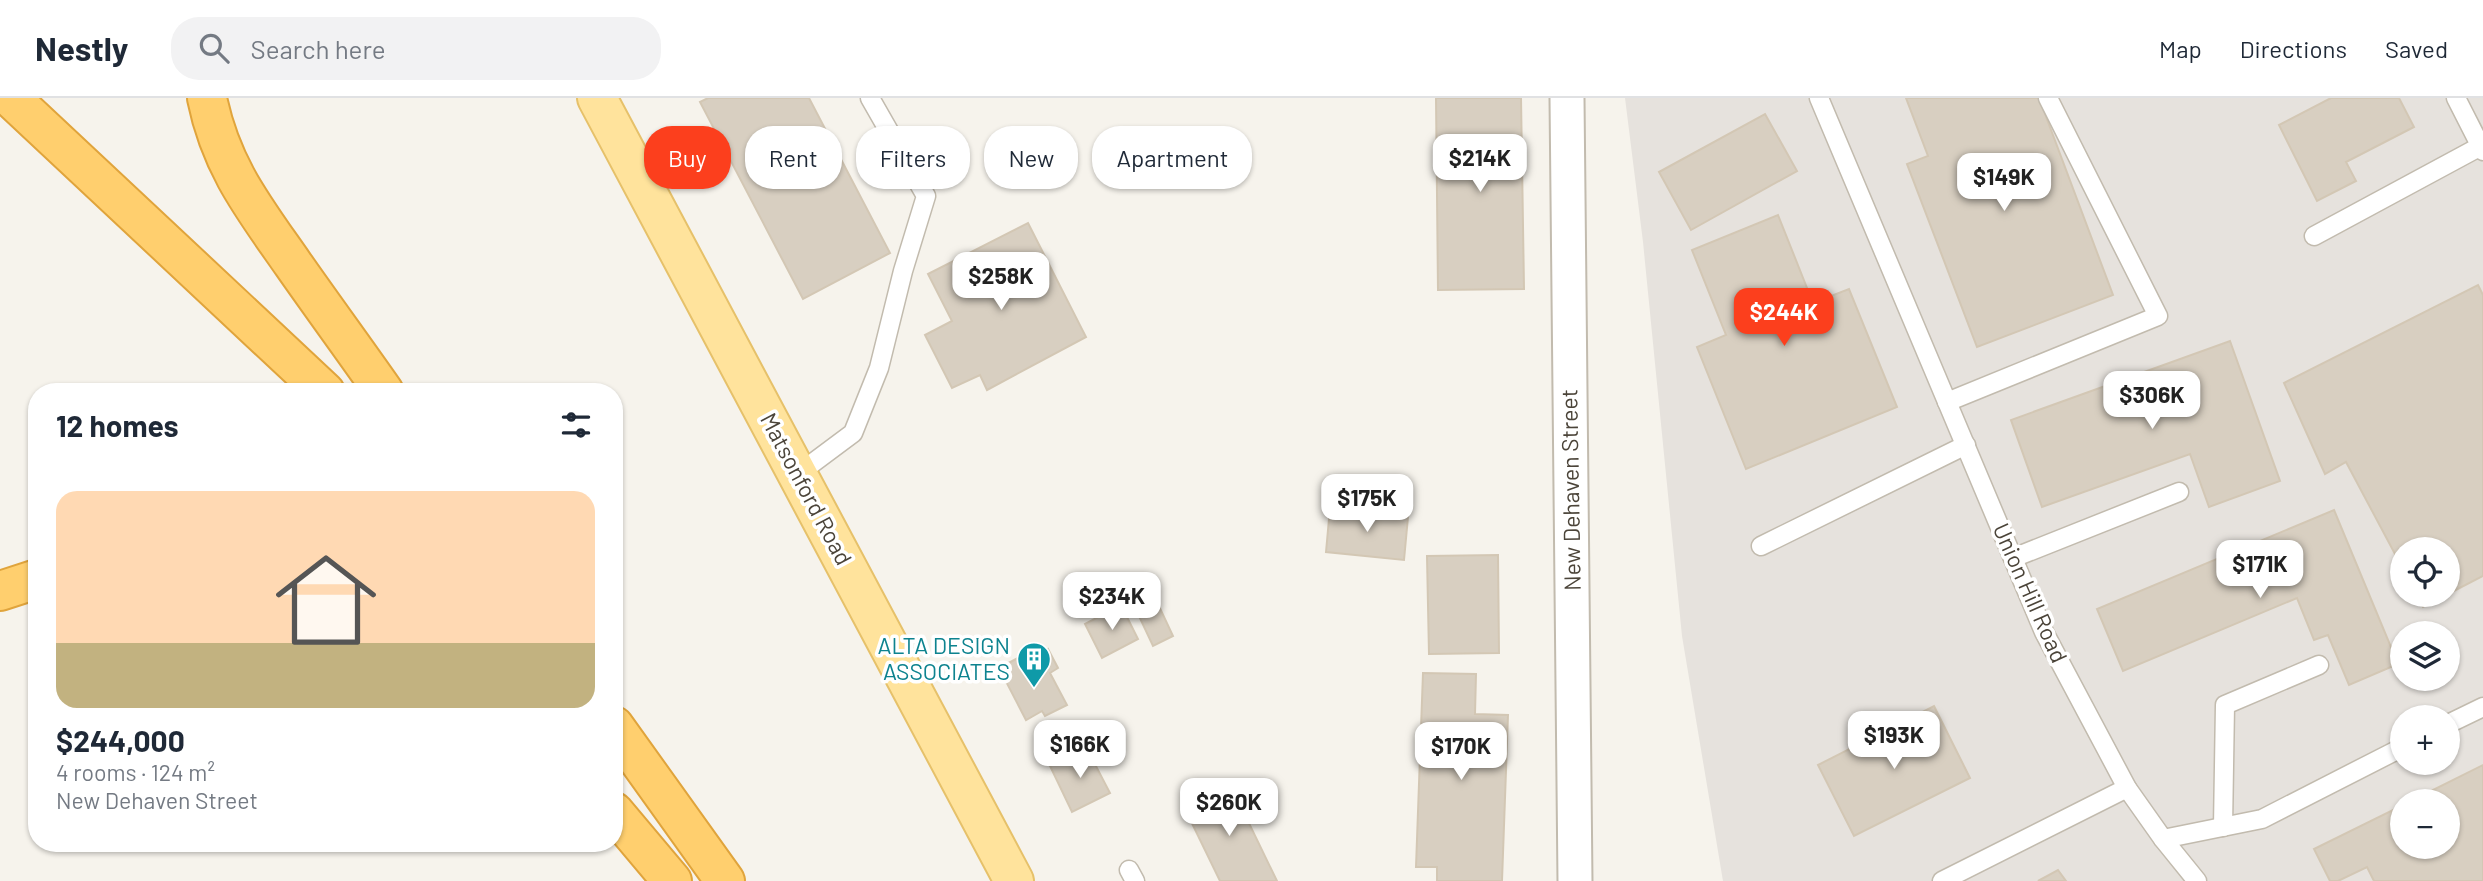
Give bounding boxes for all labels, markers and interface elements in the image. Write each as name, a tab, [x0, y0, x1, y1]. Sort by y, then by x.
search box	[171, 17, 661, 80]
text: Nestly	[35, 28, 129, 68]
icon: search	[195, 29, 233, 67]
text: Search here	[251, 33, 386, 64]
text: Map	[2159, 34, 2202, 63]
text: Directions	[2240, 34, 2347, 63]
text: Saved	[2385, 34, 2448, 63]
chip: Buy	[644, 126, 731, 189]
chip: Rent	[745, 126, 842, 189]
chip: Filters	[856, 126, 970, 189]
chip: New	[984, 126, 1078, 189]
chip: Apartment	[1092, 126, 1252, 189]
pin: $214K	[1431, 134, 1529, 194]
text: $214K	[1449, 143, 1511, 171]
pin: $149K	[1955, 153, 2053, 213]
text: $149K	[1973, 162, 2035, 190]
pin: $258K	[952, 252, 1050, 312]
text: $258K	[968, 261, 1034, 289]
pin: $244K	[1735, 288, 1833, 348]
text: $244K	[1750, 297, 1818, 325]
pin: $306K	[2103, 372, 2201, 431]
text: $306K	[2119, 380, 2185, 408]
street label: New Dehaven Street	[1554, 389, 1586, 591]
icon: filters	[557, 406, 595, 444]
text: 12 homes	[56, 407, 179, 443]
street label: Matsonford Road	[755, 408, 859, 569]
pin: $175K	[1318, 474, 1416, 534]
text: $175K	[1337, 483, 1397, 511]
street label: Union Hill Road	[1988, 519, 2074, 667]
icon: home	[263, 537, 389, 663]
map controls	[2390, 537, 2460, 859]
button: locate	[2390, 537, 2460, 607]
pin: $171K	[2211, 540, 2309, 600]
text: $171K	[2232, 549, 2288, 577]
pin: $234K	[1063, 573, 1161, 632]
text: $234K	[1079, 581, 1145, 609]
button: layers	[2390, 621, 2460, 691]
place label: ALTA DESIGN ASSOCIATES	[878, 631, 1010, 685]
building icon: ALTA DESIGN ASSOCIATES	[1015, 640, 1053, 689]
button: +	[2390, 705, 2460, 775]
pin: $193K	[1845, 712, 1943, 771]
pin: $166K	[1031, 720, 1129, 780]
text: $193K	[1864, 720, 1924, 748]
text: $244,000	[56, 722, 185, 758]
pin: $170K	[1412, 722, 1510, 782]
text: $166K	[1050, 729, 1110, 757]
text: $170K	[1431, 731, 1491, 759]
text: 4 rooms · 124 m²	[56, 758, 215, 786]
pin: $260K	[1180, 778, 1278, 838]
text: New Dehaven Street	[56, 786, 258, 814]
text: $260K	[1196, 787, 1262, 815]
button: −	[2390, 789, 2460, 859]

